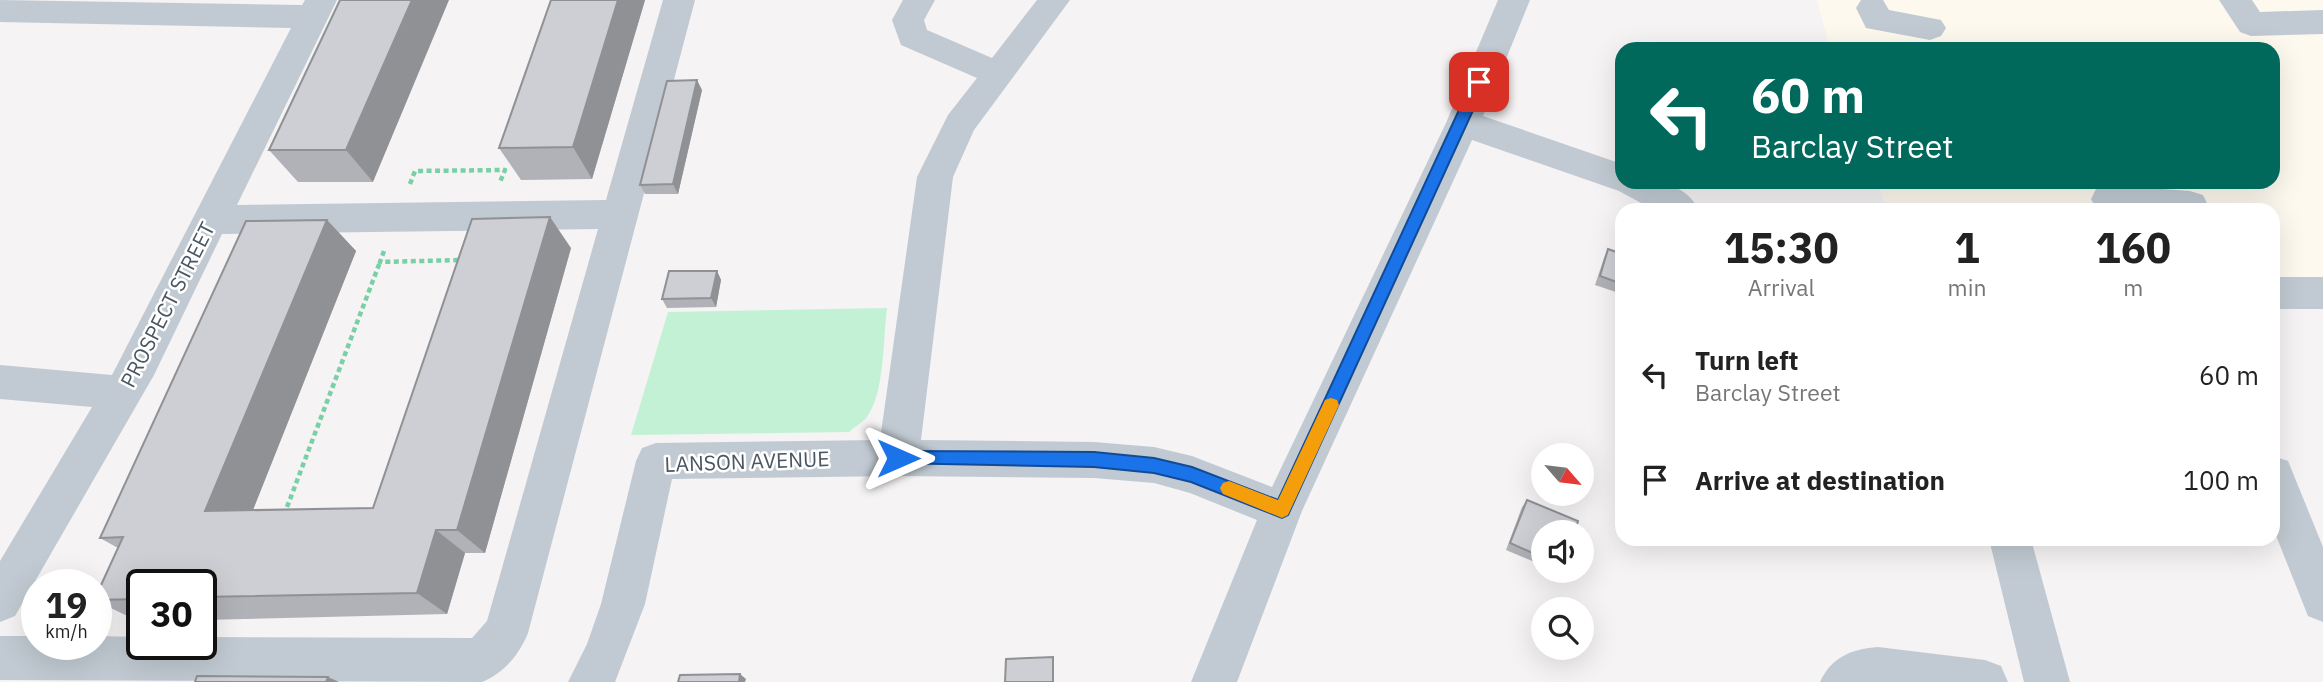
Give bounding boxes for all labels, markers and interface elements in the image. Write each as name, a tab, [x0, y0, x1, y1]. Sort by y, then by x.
pin	[1449, 52, 1509, 112]
icon: arrive	[1460, 63, 1498, 101]
text: 60 m	[1751, 63, 1865, 126]
icon: left	[1636, 70, 1727, 161]
text: Barclay Street	[1751, 125, 1954, 167]
street label: PROSPECT STREET	[113, 217, 221, 392]
text: 15:30	[1724, 220, 1839, 275]
text: 1	[1954, 220, 1980, 275]
text: 160	[2095, 220, 2171, 275]
text: Arrival	[1748, 272, 1815, 302]
text: min	[1948, 272, 1986, 302]
text: m	[2123, 272, 2143, 302]
text: Turn left	[1695, 343, 1798, 377]
icon: left	[1636, 356, 1674, 394]
text: 60 m	[2199, 358, 2259, 392]
text: Barclay Street	[1695, 377, 1841, 407]
position arrow	[861, 421, 935, 495]
north arrow	[1531, 443, 1594, 506]
map controls	[1531, 443, 1594, 660]
street label: LANSON AVENUE	[664, 444, 830, 478]
icon: arrive	[1636, 461, 1674, 499]
text: Arrive at destination	[1695, 463, 1945, 497]
text: 100 m	[2183, 463, 2259, 497]
button: sound	[1531, 520, 1594, 583]
speed limit sign: 30	[126, 569, 217, 660]
text: 19	[45, 582, 88, 628]
button: search	[1531, 597, 1594, 660]
text: km/h	[45, 620, 88, 643]

